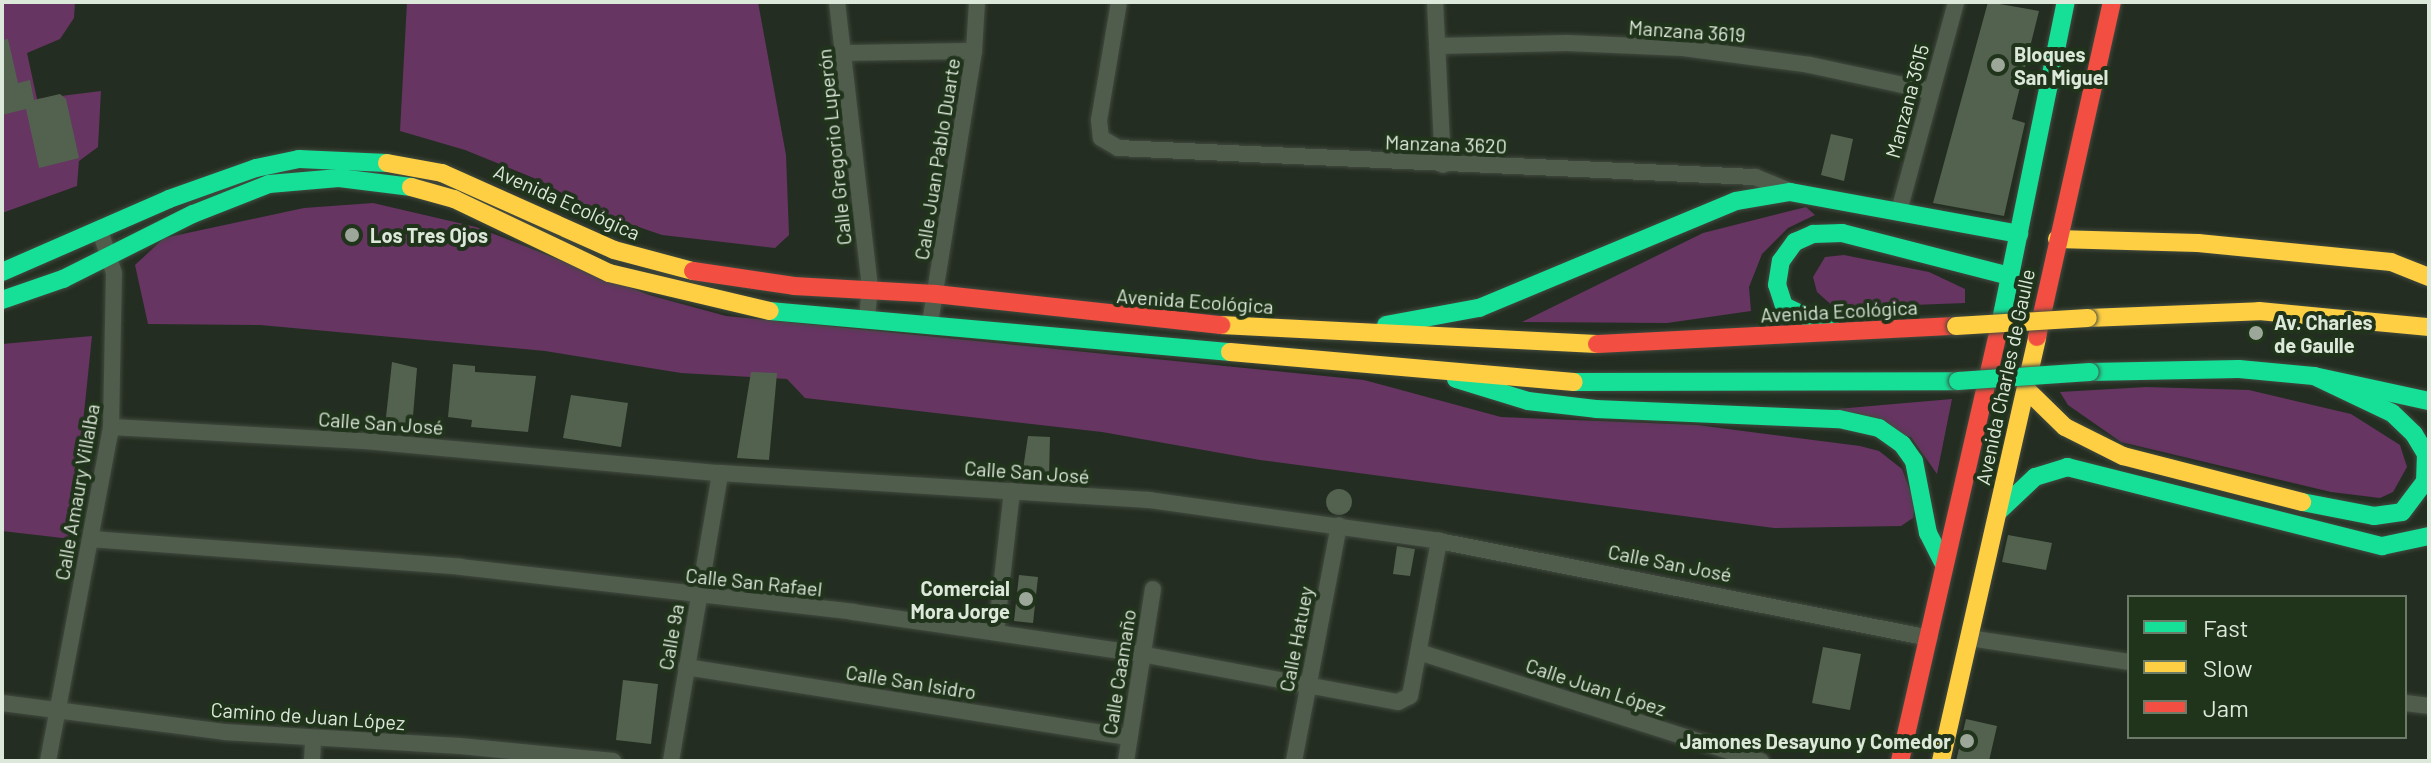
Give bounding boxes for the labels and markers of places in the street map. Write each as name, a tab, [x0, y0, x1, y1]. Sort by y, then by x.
place label: Bloques San Miguel	[2014, 42, 2108, 89]
marker: Bloques San Miguel	[1989, 56, 2007, 74]
place label: Los Tres Ojos	[370, 223, 488, 247]
marker: Los Tres Ojos	[341, 224, 363, 246]
place label: Av. Charles de Gaulle	[2274, 310, 2372, 357]
marker: Av. Charles de Gaulle	[2245, 322, 2267, 344]
place label: Comercial Mora Jorge	[910, 576, 1010, 623]
marker: Comercial Mora Jorge	[1017, 590, 1035, 608]
place label: Jamones Desayuno y Comedor	[1680, 729, 1951, 753]
marker: Jamones Desayuno y Comedor	[1958, 732, 1976, 750]

